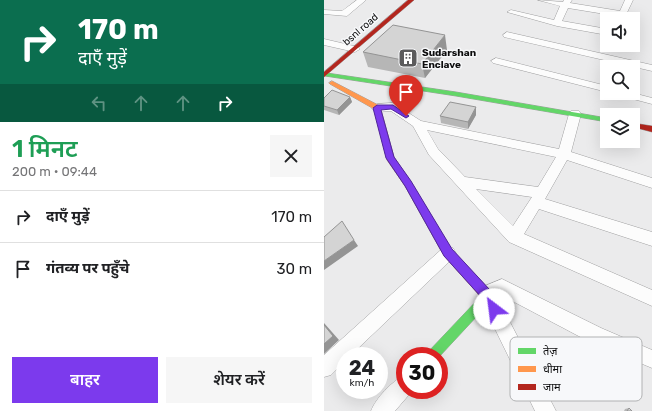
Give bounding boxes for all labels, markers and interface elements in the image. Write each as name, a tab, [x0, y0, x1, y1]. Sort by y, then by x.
street label: bsnl road	[341, 11, 381, 48]
map controls	[600, 12, 640, 148]
button: sound	[600, 12, 640, 52]
text: 170 m	[78, 13, 159, 46]
icon: right	[12, 16, 64, 68]
text: दाएँ मुड़ें	[78, 47, 127, 69]
building icon: Sudarshan Enclave	[397, 47, 419, 69]
place label: Sudarshan Enclave	[422, 47, 476, 71]
button: search	[600, 60, 640, 100]
pin	[389, 75, 423, 116]
icon: arrive	[395, 81, 417, 103]
icon: left	[88, 92, 110, 114]
icon: ahead	[130, 92, 152, 114]
icon: ahead	[172, 92, 194, 114]
icon: right	[214, 92, 236, 114]
button: layers	[600, 108, 640, 148]
text: 1 मिनट	[12, 135, 78, 163]
button: close	[270, 135, 312, 177]
text: 200 m · 09:44	[12, 164, 97, 179]
icon: right	[12, 206, 34, 228]
text: दाएँ मुड़ें	[46, 207, 89, 225]
text: 170 m	[271, 208, 312, 226]
icon: arrive	[12, 258, 34, 280]
text: गंतव्य पर पहुँचे	[46, 259, 130, 277]
text: 30 m	[276, 260, 312, 278]
position arrow	[473, 288, 515, 330]
legend	[510, 337, 642, 401]
text: तेज़	[543, 345, 558, 358]
speed limit sign: 30	[396, 347, 448, 399]
text: 24	[349, 356, 375, 380]
button: बाहर	[12, 357, 158, 403]
button: शेयर करें	[166, 357, 312, 403]
text: धीमा	[543, 363, 562, 376]
text: km/h	[350, 377, 374, 389]
text: जाम	[543, 381, 561, 394]

